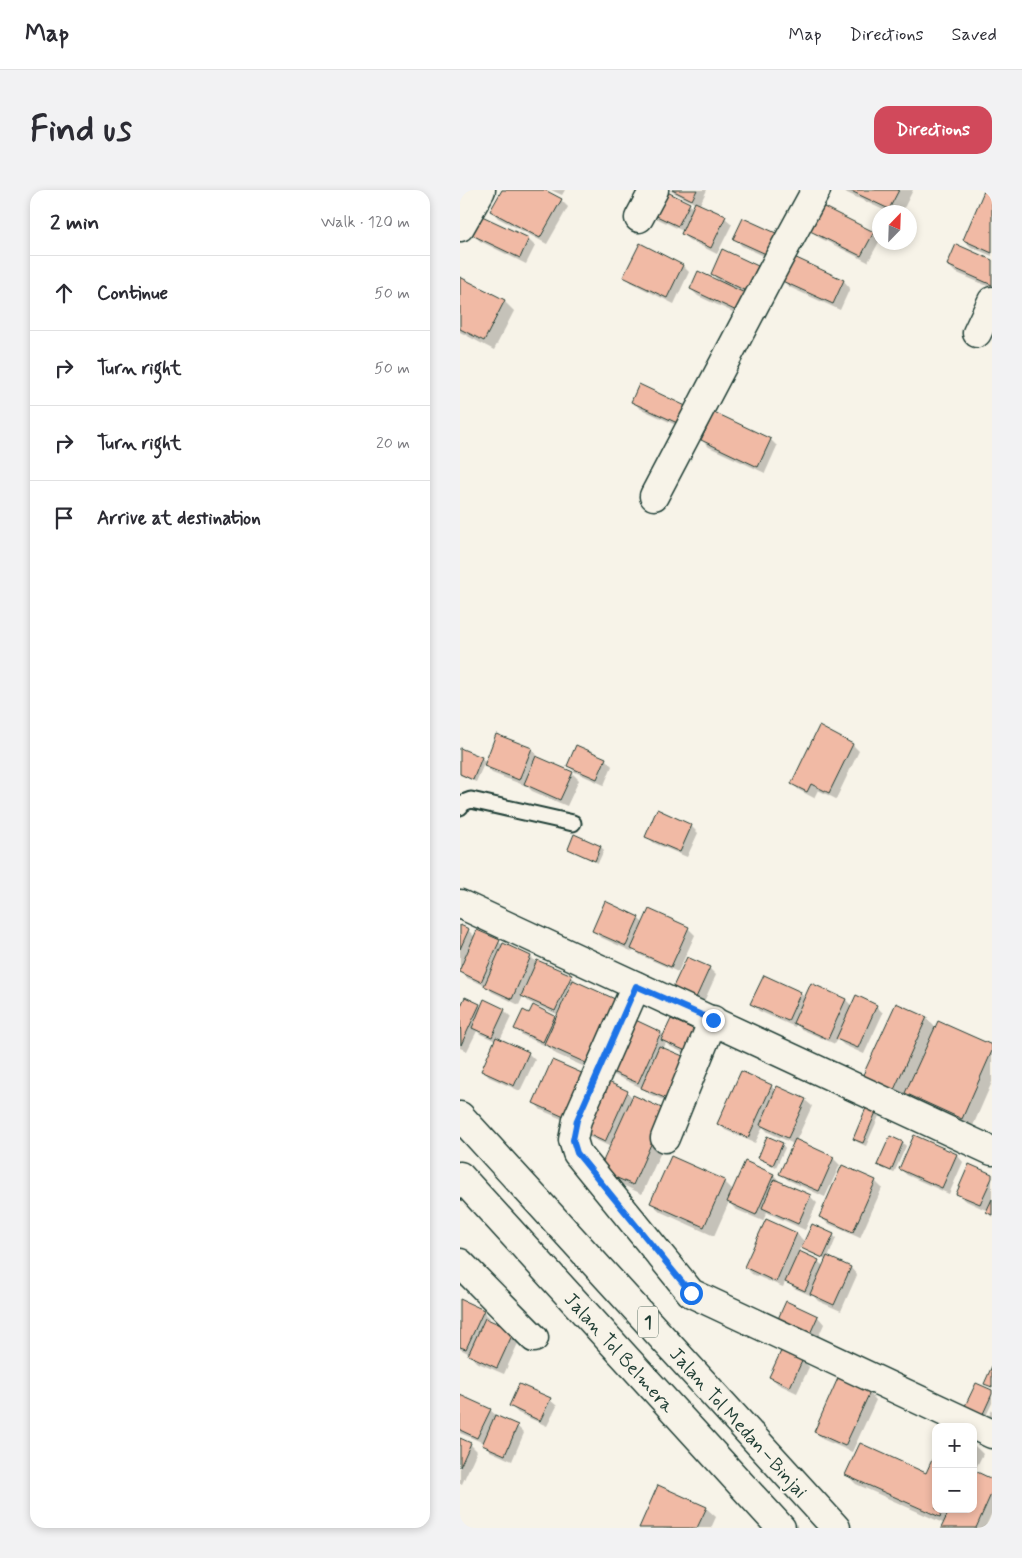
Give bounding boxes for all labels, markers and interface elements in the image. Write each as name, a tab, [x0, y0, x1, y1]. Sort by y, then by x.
text: Map	[25, 19, 69, 50]
text: Map	[789, 23, 822, 47]
text: Directions	[850, 23, 924, 47]
text: Saved	[952, 23, 997, 47]
button: Directions	[874, 106, 992, 154]
text: Find us	[30, 107, 132, 153]
north arrow	[872, 205, 917, 250]
text: 2 min	[50, 209, 99, 237]
text: Walk · 120 m	[321, 212, 410, 233]
icon: ahead	[50, 279, 78, 307]
text: Continue	[97, 281, 168, 306]
text: 50 m	[374, 283, 410, 304]
icon: right	[50, 354, 78, 382]
text: Turn right	[97, 356, 181, 381]
text: 50 m	[374, 358, 410, 379]
icon: right	[50, 429, 78, 457]
text: Turn right	[97, 431, 181, 456]
text: 20 m	[376, 433, 410, 454]
icon: arrive	[50, 504, 78, 532]
text: Arrive at destination	[97, 506, 261, 531]
route end	[702, 1009, 725, 1032]
route start	[680, 1282, 703, 1305]
street label: Jalan Tol Belmera	[558, 1288, 680, 1419]
road number: 1	[638, 1306, 658, 1338]
street label: Jalan Tol Medan–Binjai	[663, 1342, 812, 1504]
map controls	[932, 1423, 977, 1513]
button: +	[932, 1423, 977, 1468]
button: −	[932, 1468, 977, 1513]

